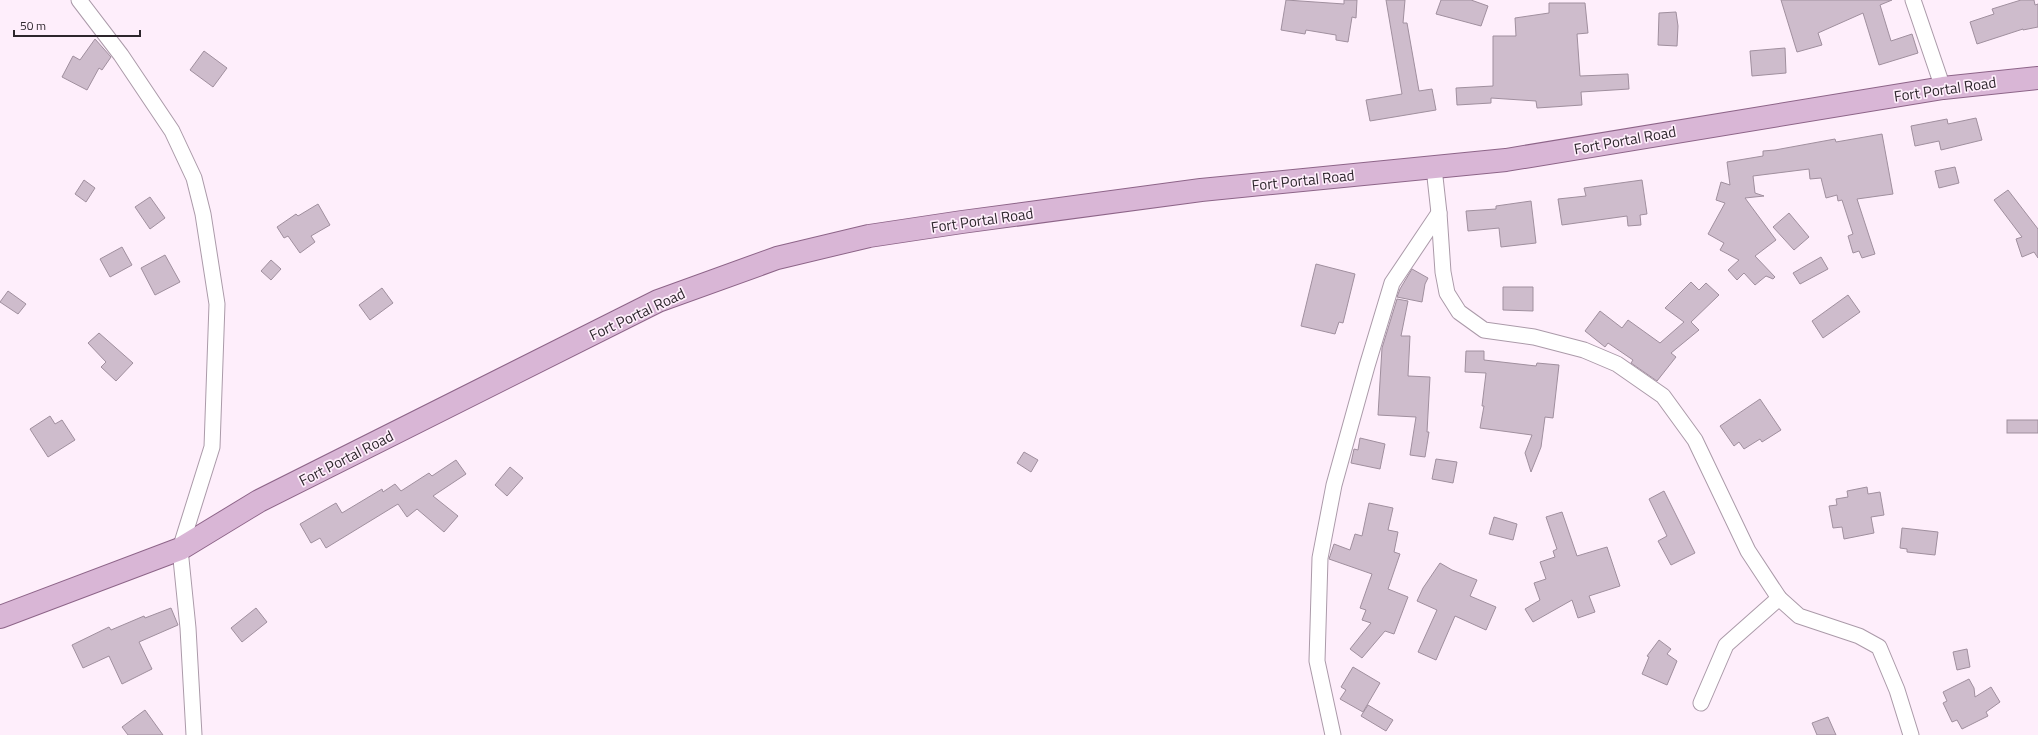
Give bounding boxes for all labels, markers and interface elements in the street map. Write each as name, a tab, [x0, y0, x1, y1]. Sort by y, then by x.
scale bar	[14, 12, 140, 38]
text: 50 m	[20, 16, 46, 35]
street label: Fort Portal Road	[1892, 70, 1998, 108]
street label: Fort Portal Road	[1572, 120, 1678, 160]
street label: Fort Portal Road	[1250, 163, 1356, 197]
street label: Fort Portal Road	[929, 201, 1035, 239]
street label: Fort Portal Road	[585, 282, 689, 346]
street label: Fort Portal Road	[295, 424, 397, 492]

